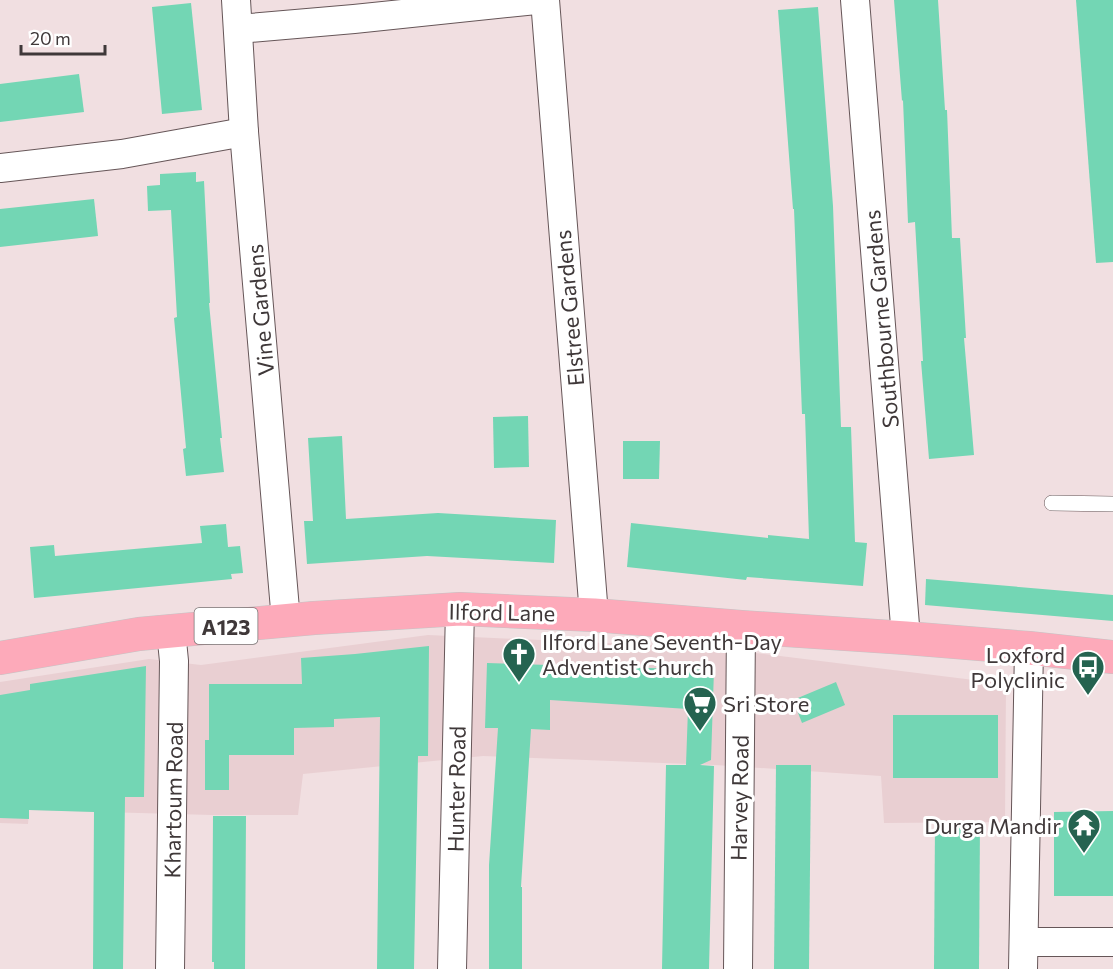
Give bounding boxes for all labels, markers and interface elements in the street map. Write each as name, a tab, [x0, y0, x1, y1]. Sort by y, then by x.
scale bar	[21, 18, 105, 56]
text: 20 m	[30, 27, 71, 49]
street label: Southbourne Gardens	[858, 209, 904, 429]
street label: Elstree Gardens	[549, 229, 589, 387]
street label: Vine Gardens	[241, 243, 279, 377]
street label: Ilford Lane	[448, 598, 556, 626]
road number: A123	[194, 608, 258, 644]
place label: Ilford Lane Seventh-Day Adventist Church	[542, 628, 782, 680]
church icon: Ilford Lane Seventh-Day Adventist Church	[501, 636, 537, 683]
place label: Loxford Polyclinic	[971, 641, 1065, 693]
bus stop icon: Loxford Polyclinic	[1070, 649, 1106, 696]
supermarket icon: Sri Store	[682, 685, 718, 732]
place label: Sri Store	[723, 690, 809, 717]
street label: Khartoum Road	[158, 721, 188, 879]
street label: Hunter Road	[441, 726, 471, 852]
street label: Harvey Road	[724, 735, 754, 861]
temple icon: Durga Mandir	[1066, 807, 1102, 854]
place label: Durga Mandir	[924, 812, 1061, 839]

